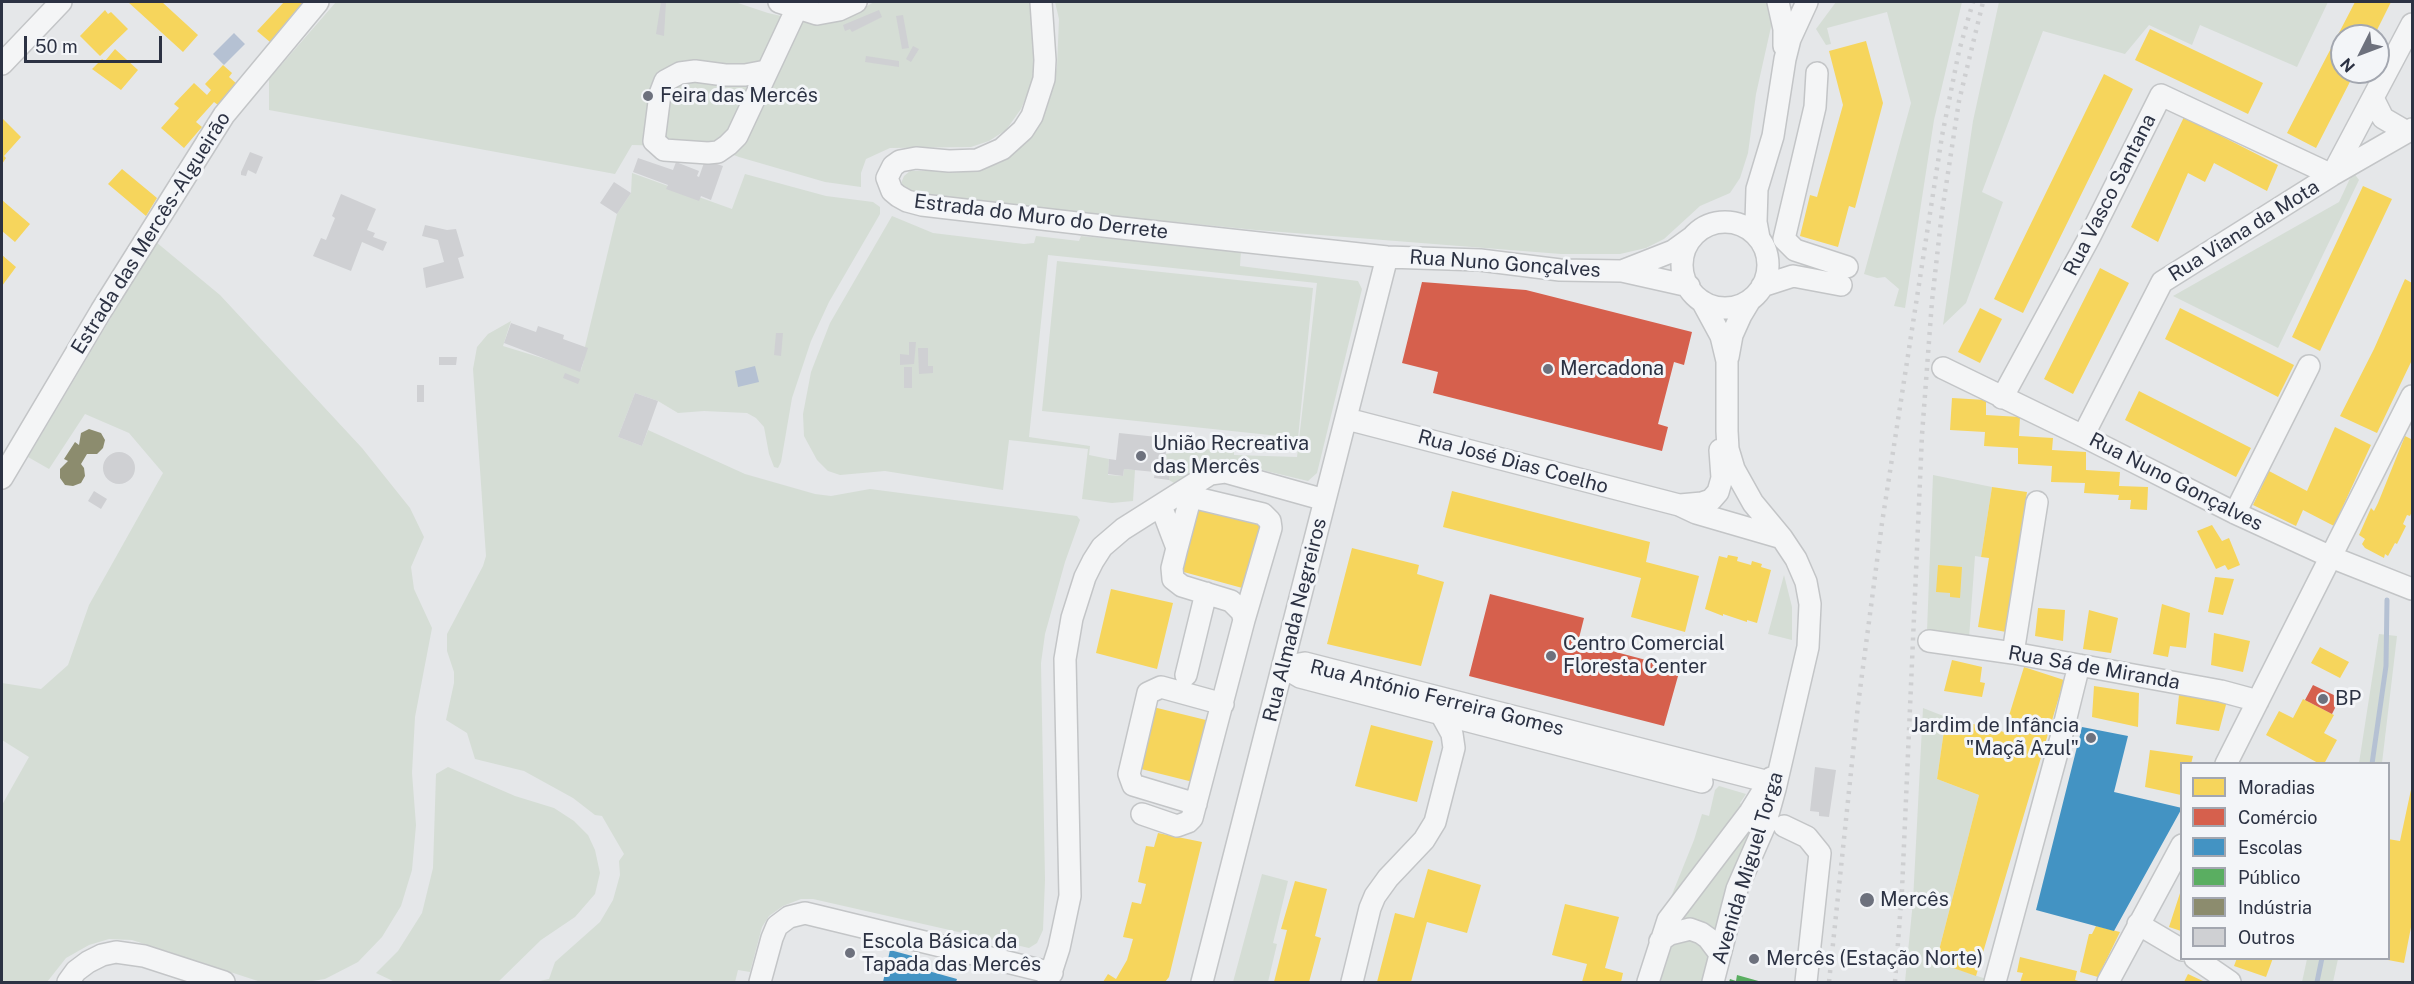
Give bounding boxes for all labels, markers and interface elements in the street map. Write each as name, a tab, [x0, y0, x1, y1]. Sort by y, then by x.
scale bar	[27, 24, 165, 62]
north arrow	[2330, 24, 2390, 84]
text: 50 m	[35, 36, 78, 57]
text: N	[2336, 54, 2359, 76]
place label: Feira das Mercês	[660, 84, 818, 108]
marker: Feira das Mercês	[641, 89, 655, 103]
street label: Estrada das Mercês-Algueirão	[66, 107, 236, 359]
street label: Rua Vasco Santana	[2059, 110, 2161, 280]
street label: Rua Viana da Mota	[2164, 175, 2324, 287]
street label: Estrada do Muro do Derrete	[912, 189, 1170, 245]
street label: Rua Nuno Gonçalves	[1409, 245, 1601, 283]
place label: Mercadona	[1560, 357, 1664, 381]
marker: Mercadona	[1541, 362, 1555, 376]
street label: Rua José Dias Coelho	[1415, 425, 1611, 499]
street label: Rua Nuno Gonçalves	[2085, 428, 2267, 536]
place label: União Recreativa das Mercês	[1153, 432, 1309, 479]
marker: União Recreativa das Mercês	[1134, 449, 1148, 463]
street label: Rua Almada Negreiros	[1258, 516, 1332, 724]
place label: Centro Comercial Floresta Center	[1563, 632, 1725, 679]
street label: Rua Sá de Miranda	[2006, 641, 2182, 695]
marker: Centro Comercial Floresta Center	[1544, 649, 1558, 663]
street label: Rua António Ferreira Gomes	[1308, 655, 1566, 741]
place label: BP	[2335, 687, 2361, 711]
marker: BP	[2316, 692, 2330, 706]
place label: Jardim de Infância "Maçã Azul"	[1911, 714, 2079, 761]
marker: Jardim de Infância "Maçã Azul"	[2084, 731, 2098, 745]
legend	[2180, 762, 2390, 960]
street label: Avenida Miguel Torga	[1707, 769, 1789, 967]
text: Moradias	[2238, 777, 2315, 798]
text: Comércio	[2238, 807, 2318, 828]
text: Escolas	[2238, 837, 2302, 858]
text: Público	[2238, 867, 2300, 888]
place label: Mercês	[1880, 888, 1949, 912]
marker: Mercês	[1858, 891, 1876, 909]
text: Indústria	[2238, 897, 2312, 918]
text: Outros	[2238, 927, 2295, 948]
place label: Escola Básica da Tapada das Mercês	[862, 930, 1041, 977]
marker: Escola Básica da Tapada das Mercês	[843, 946, 857, 960]
place label: Mercês (Estação Norte)	[1766, 947, 1983, 971]
marker: Mercês (Estação Norte)	[1747, 952, 1761, 966]

